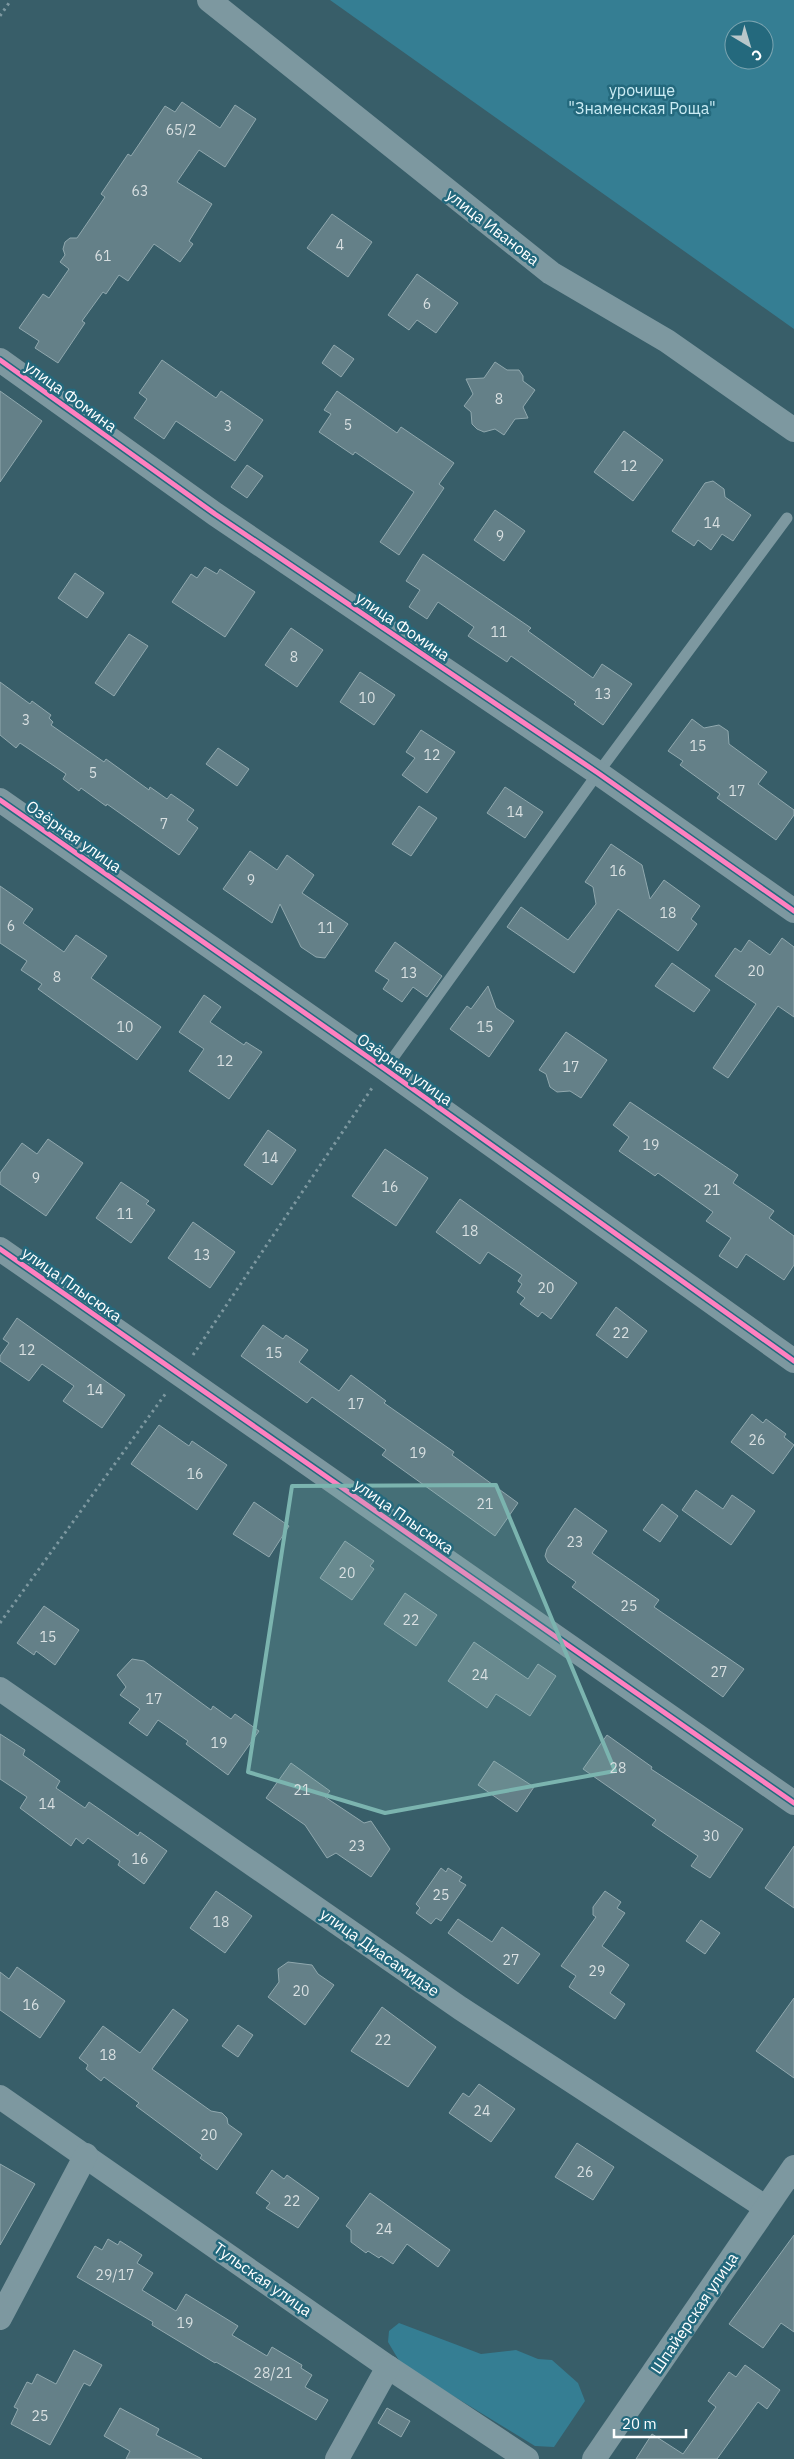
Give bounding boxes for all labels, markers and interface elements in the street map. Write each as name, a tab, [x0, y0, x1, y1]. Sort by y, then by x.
north arrow	[724, 20, 774, 70]
text: С	[748, 45, 766, 65]
park label: урочище "Знаменская Роща"	[568, 80, 716, 118]
house number: 65/2	[166, 121, 196, 139]
house number: 63	[132, 182, 148, 200]
street label: улица Иванова	[442, 184, 544, 270]
house number: 4	[336, 236, 344, 254]
house number: 61	[95, 247, 111, 265]
house number: 6	[423, 295, 431, 313]
street label: улица Фомина	[21, 356, 121, 436]
house number: 8	[495, 390, 503, 408]
house number: 5	[344, 416, 352, 434]
house number: 3	[224, 417, 232, 435]
house number: 12	[621, 457, 637, 475]
house number: 14	[704, 514, 720, 532]
house number: 9	[496, 527, 504, 545]
street label: улица Фомина	[352, 587, 454, 665]
house number: 11	[491, 623, 507, 641]
house number: 8	[290, 648, 298, 666]
house number: 13	[595, 685, 611, 703]
house number: 10	[359, 689, 375, 707]
house number: 3	[22, 711, 30, 729]
house number: 15	[690, 737, 706, 755]
house number: 12	[424, 746, 440, 764]
house number: 5	[89, 764, 97, 782]
house number: 17	[729, 782, 745, 800]
street label: Озёрная улица	[22, 796, 126, 877]
house number: 14	[507, 803, 523, 821]
house number: 7	[160, 815, 168, 833]
house number: 16	[610, 862, 626, 880]
house number: 9	[247, 871, 255, 889]
house number: 18	[660, 904, 676, 922]
house number: 6	[7, 917, 15, 935]
house number: 11	[318, 919, 334, 937]
house number: 20	[748, 962, 764, 980]
house number: 13	[401, 964, 417, 982]
house number: 8	[53, 968, 61, 986]
house number: 10	[117, 1018, 133, 1036]
house number: 15	[477, 1018, 493, 1036]
street label: Озёрная улица	[353, 1029, 457, 1110]
house number: 12	[217, 1052, 233, 1070]
house number: 17	[563, 1058, 579, 1076]
house number: 19	[643, 1136, 659, 1154]
house number: 14	[262, 1149, 278, 1167]
house number: 9	[32, 1169, 40, 1187]
house number: 16	[382, 1178, 398, 1196]
house number: 21	[704, 1181, 720, 1199]
house number: 11	[117, 1205, 133, 1223]
house number: 18	[462, 1222, 478, 1240]
street label: улица Плысюка	[18, 1242, 126, 1326]
house number: 13	[194, 1246, 210, 1264]
house number: 20	[538, 1279, 554, 1297]
house number: 22	[613, 1324, 629, 1342]
house number: 12	[19, 1341, 35, 1359]
house number: 15	[266, 1344, 282, 1362]
house number: 14	[87, 1381, 103, 1399]
house number: 17	[348, 1395, 364, 1413]
house number: 26	[749, 1431, 765, 1449]
house number: 19	[410, 1444, 426, 1462]
house number: 16	[187, 1465, 203, 1483]
street label: улица Плысюка	[350, 1474, 458, 1558]
house number: 21	[477, 1495, 493, 1513]
house number: 23	[567, 1533, 583, 1551]
house number: 20	[339, 1564, 355, 1582]
house number: 25	[621, 1597, 637, 1615]
house number: 22	[403, 1611, 419, 1629]
house number: 15	[40, 1628, 56, 1646]
house number: 27	[711, 1663, 727, 1681]
house number: 24	[472, 1666, 488, 1684]
house number: 17	[146, 1690, 162, 1708]
house number: 19	[211, 1734, 227, 1752]
house number: 28	[610, 1759, 626, 1777]
house number: 21	[294, 1781, 310, 1799]
house number: 14	[39, 1795, 55, 1813]
house number: 30	[703, 1827, 719, 1845]
house number: 23	[349, 1837, 365, 1855]
house number: 16	[132, 1850, 148, 1868]
house number: 25	[433, 1886, 449, 1904]
street label: улица Диасамидзе	[316, 1903, 444, 2001]
house number: 18	[213, 1913, 229, 1931]
house number: 27	[503, 1951, 519, 1969]
house number: 29	[589, 1962, 605, 1980]
house number: 20	[293, 1982, 309, 2000]
house number: 16	[23, 1996, 39, 2014]
house number: 22	[375, 2031, 391, 2049]
house number: 18	[100, 2046, 116, 2064]
house number: 24	[474, 2102, 490, 2120]
house number: 20	[201, 2126, 217, 2144]
house number: 26	[577, 2163, 593, 2181]
house number: 22	[284, 2192, 300, 2210]
house number: 24	[376, 2220, 392, 2238]
street label: Тульская улица	[210, 2238, 316, 2321]
street label: Шпайерская улица	[646, 2248, 742, 2378]
house number: 29/17	[96, 2266, 134, 2284]
house number: 19	[177, 2314, 193, 2332]
house number: 28/21	[254, 2364, 292, 2382]
scale bar	[614, 2406, 686, 2438]
house number: 25	[32, 2407, 48, 2425]
text: 20 m	[622, 2414, 657, 2433]

